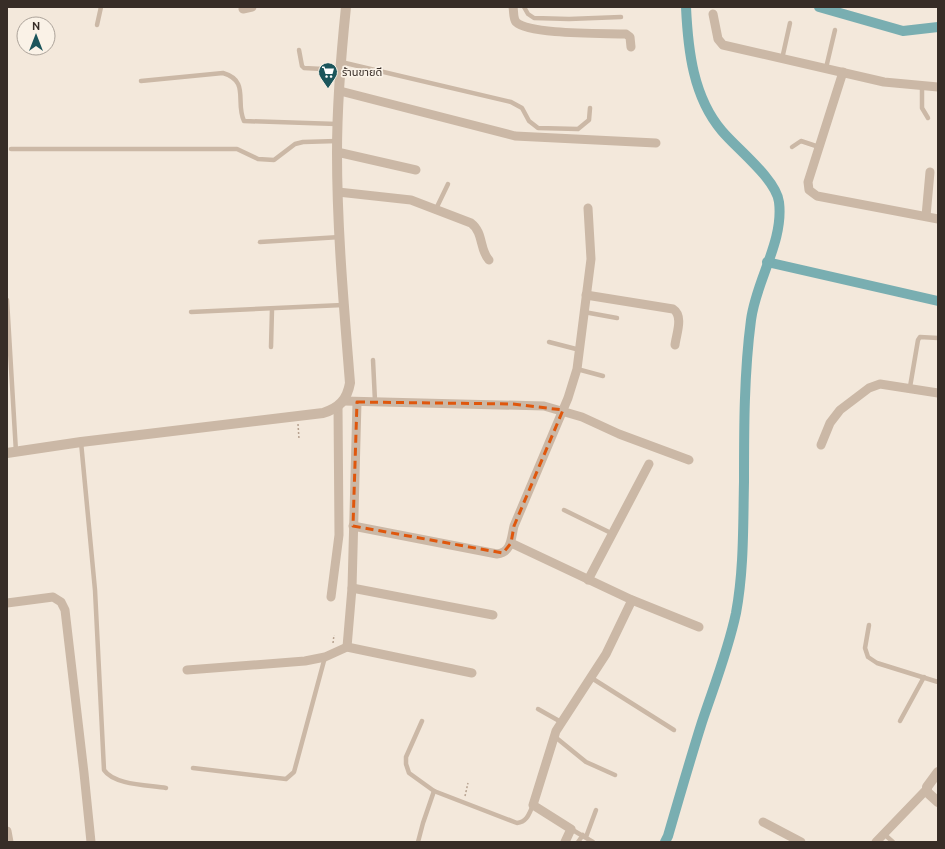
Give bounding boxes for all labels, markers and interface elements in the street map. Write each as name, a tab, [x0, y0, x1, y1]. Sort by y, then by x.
north arrow	[16, 16, 56, 56]
text: N	[32, 20, 40, 32]
supermarket icon: ร้านขายดี	[317, 61, 339, 89]
place label: ร้านขายดี	[342, 66, 382, 78]

